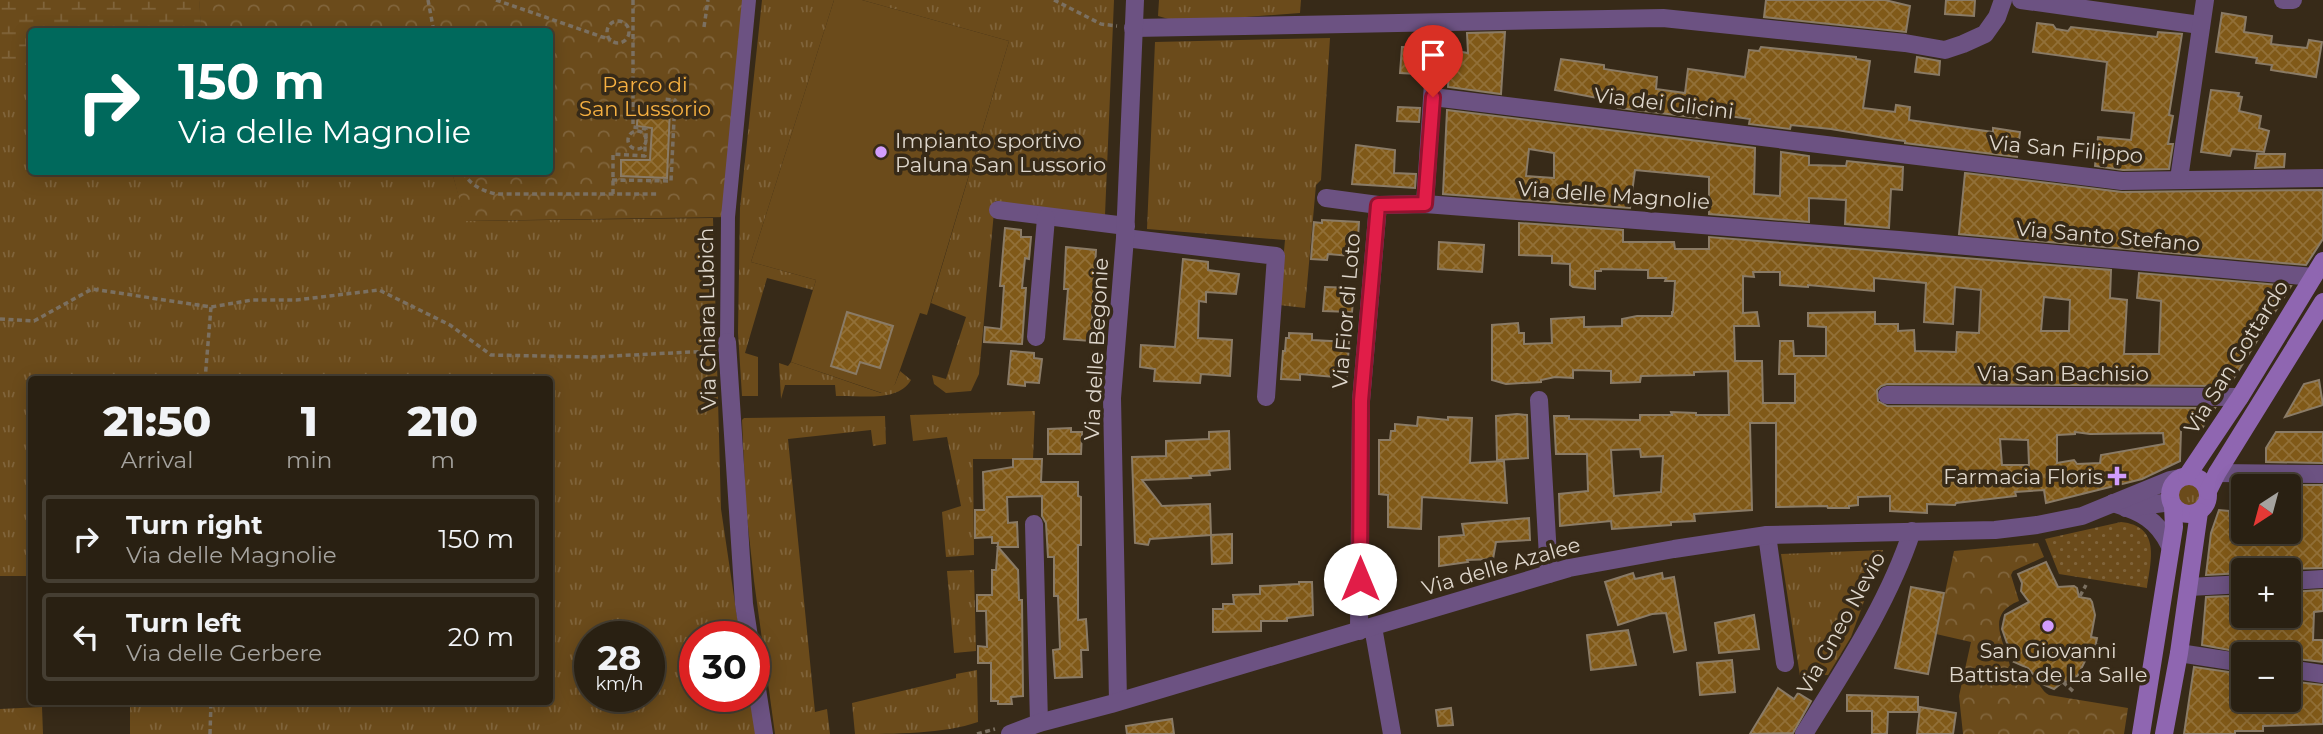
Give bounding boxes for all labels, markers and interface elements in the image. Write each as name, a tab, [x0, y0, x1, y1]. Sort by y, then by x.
pin	[1403, 25, 1463, 97]
icon: arrive	[1414, 36, 1452, 74]
text: 150 m	[178, 52, 325, 111]
icon: right	[63, 56, 154, 147]
park label: Parco di San Lussorio	[579, 72, 711, 121]
street label: Via dei Glicini	[1593, 82, 1735, 124]
text: Via delle Magnolie	[178, 112, 471, 151]
place label: Impianto sportivo Paluna San Lussorio	[895, 128, 1106, 177]
street label: Via San Filippo	[1988, 130, 2144, 168]
marker: Impianto sportivo Paluna San Lussorio	[873, 144, 889, 160]
street label: Via delle Magnolie	[1517, 176, 1711, 214]
street label: Via Santo Stefano	[2015, 216, 2201, 256]
street label: Via Chiara Lubich	[693, 228, 721, 410]
street label: Via Fior di Loto	[1327, 232, 1365, 390]
street label: Via delle Begonie	[1079, 257, 1113, 441]
street label: Via San Gottardo	[2179, 276, 2293, 438]
street label: Via San Bachisio	[1977, 361, 2149, 386]
text: 21:50	[103, 395, 211, 447]
text: 1	[301, 395, 318, 447]
text: 210	[407, 395, 478, 447]
text: Arrival	[121, 446, 193, 474]
text: min	[286, 446, 332, 474]
text: m	[430, 446, 455, 474]
place label: Farmacia Floris	[1943, 464, 2103, 489]
marker: Farmacia Floris	[2109, 468, 2125, 484]
north arrow	[2231, 474, 2301, 544]
map controls	[2231, 474, 2301, 712]
text: Turn right	[126, 509, 262, 541]
icon: right	[67, 520, 105, 558]
text: 150 m	[438, 523, 514, 555]
street label: Via delle Azalee	[1419, 531, 1583, 601]
text: Via delle Magnolie	[126, 541, 337, 569]
position arrow	[1323, 542, 1397, 616]
street label: Via Gneo Nevio	[1791, 547, 1891, 699]
button: +	[2231, 558, 2301, 628]
text: Turn left	[126, 607, 242, 639]
icon: left	[67, 618, 105, 656]
marker: San Giovanni Battista de La Salle	[2040, 618, 2056, 634]
text: 20 m	[448, 621, 514, 653]
speed limit sign: 30	[679, 621, 770, 712]
text: 28	[598, 636, 641, 679]
place label: San Giovanni Battista de La Salle	[1949, 638, 2147, 687]
text: Via delle Gerbere	[126, 639, 322, 667]
button: −	[2231, 642, 2301, 712]
text: km/h	[595, 673, 644, 695]

